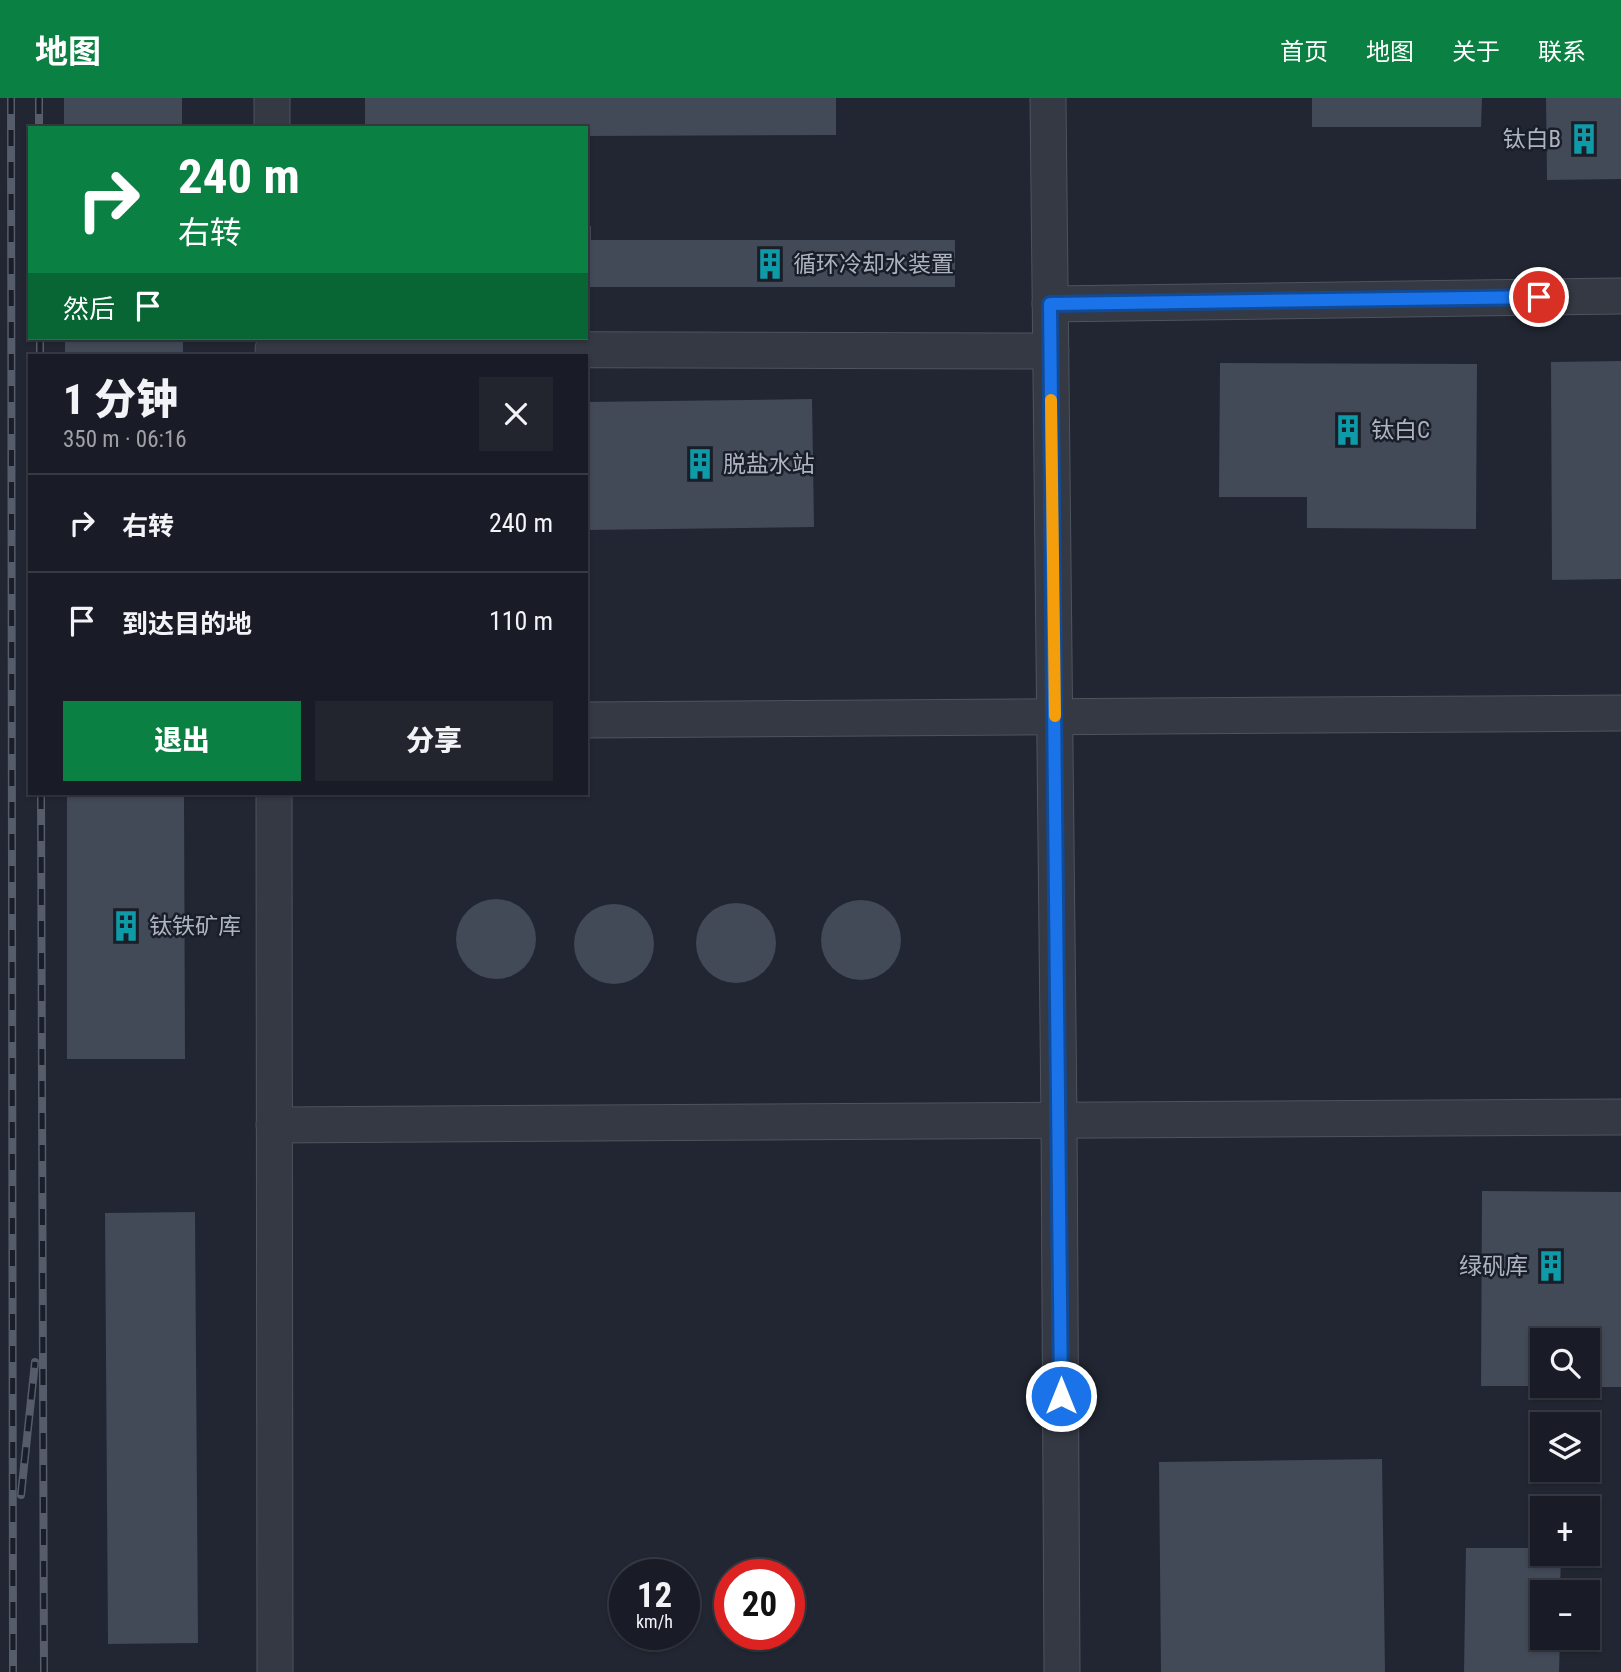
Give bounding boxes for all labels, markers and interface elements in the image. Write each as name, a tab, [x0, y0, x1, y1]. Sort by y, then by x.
text: 地图	[35, 32, 101, 71]
text: 首页	[1280, 38, 1328, 66]
text: 地图	[1366, 38, 1414, 66]
text: 关于	[1452, 38, 1500, 66]
text: 联系	[1538, 38, 1586, 66]
building icon: 钛白B	[1567, 122, 1601, 156]
place label: 钛白B	[1502, 126, 1561, 153]
text: 240 m	[178, 148, 300, 205]
icon: right	[63, 154, 154, 245]
text: 右转	[178, 214, 242, 252]
building icon: 循环冷却水装置	[753, 247, 787, 281]
place label: 循环冷却水装置	[793, 251, 954, 278]
pin	[1509, 267, 1569, 327]
icon: arrive	[1520, 278, 1558, 316]
icon: arrive	[129, 287, 167, 325]
text: 然后	[63, 294, 115, 324]
text: 1 分钟	[63, 375, 178, 424]
button: close	[479, 377, 553, 451]
building icon: 钛白C	[1331, 413, 1365, 447]
place label: 钛白C	[1371, 417, 1430, 444]
text: 350 m · 06:16	[63, 426, 187, 453]
building icon: 脱盐水站	[683, 447, 717, 481]
place label: 脱盐水站	[723, 451, 815, 478]
icon: right	[63, 504, 101, 542]
text: 240 m	[489, 508, 553, 538]
text: 右转	[122, 511, 174, 541]
icon: arrive	[63, 602, 101, 640]
text: 110 m	[489, 606, 553, 636]
text: 到达目的地	[122, 609, 252, 639]
button: 退出	[63, 701, 301, 781]
button: 分享	[315, 701, 553, 781]
building icon: 钛铁矿库	[109, 909, 143, 943]
place label: 钛铁矿库	[149, 913, 241, 940]
building icon: 绿矾库	[1534, 1249, 1568, 1283]
place label: 绿矾库	[1459, 1253, 1528, 1280]
map controls	[1530, 1328, 1600, 1650]
button: search	[1530, 1328, 1600, 1398]
position arrow	[1024, 1359, 1098, 1433]
button: layers	[1530, 1412, 1600, 1482]
button: +	[1530, 1496, 1600, 1566]
speed limit sign: 20	[714, 1559, 805, 1650]
text: 12	[637, 1575, 672, 1616]
button: −	[1530, 1580, 1600, 1650]
text: km/h	[636, 1611, 673, 1632]

